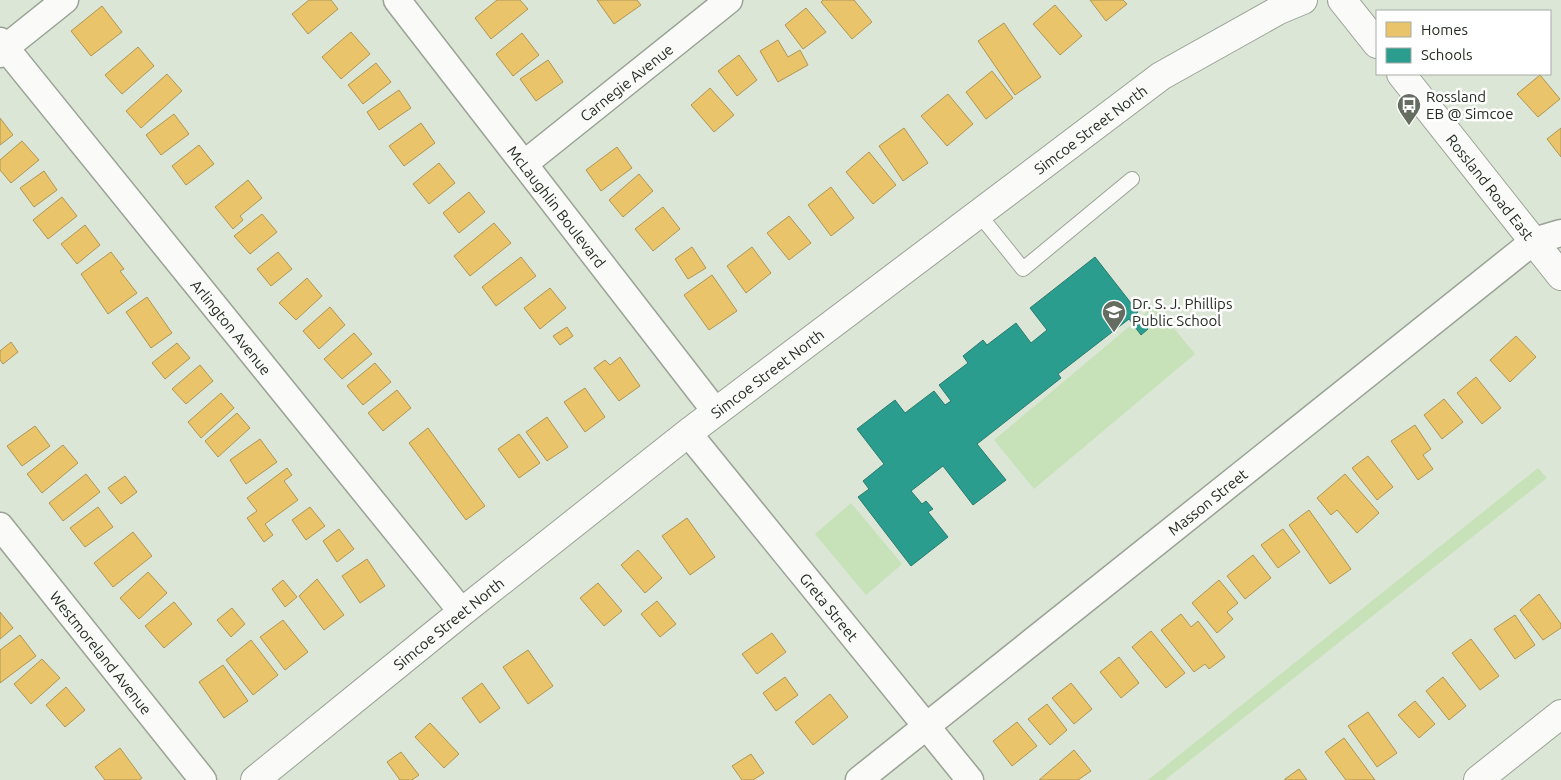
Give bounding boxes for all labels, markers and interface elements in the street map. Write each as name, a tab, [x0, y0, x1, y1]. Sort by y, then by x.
legend	[1376, 10, 1551, 75]
text: Homes	[1421, 21, 1468, 38]
street label: Carnegie Avenue	[576, 40, 676, 124]
text: Schools	[1421, 46, 1472, 63]
street label: Simcoe Street North	[1031, 81, 1150, 177]
place label: Rossland EB @ Simcoe	[1426, 88, 1513, 122]
bus stop icon: Rossland EB @ Simcoe	[1396, 92, 1422, 126]
street label: Rossland Road East	[1443, 131, 1538, 243]
street label: McLaughlin Boulevard	[504, 142, 609, 271]
street label: Arlington Avenue	[188, 276, 275, 378]
place label: Dr. S. J. Phillips Public School	[1132, 295, 1232, 329]
school or university icon: Dr. S. J. Phillips Public School	[1101, 299, 1127, 333]
street label: Simcoe Street North	[707, 325, 827, 421]
street label: Masson Street	[1165, 465, 1251, 538]
street label: Greta Street	[797, 569, 862, 644]
street label: Simcoe Street North	[390, 574, 507, 673]
street label: Westmoreland Avenue	[47, 587, 156, 718]

